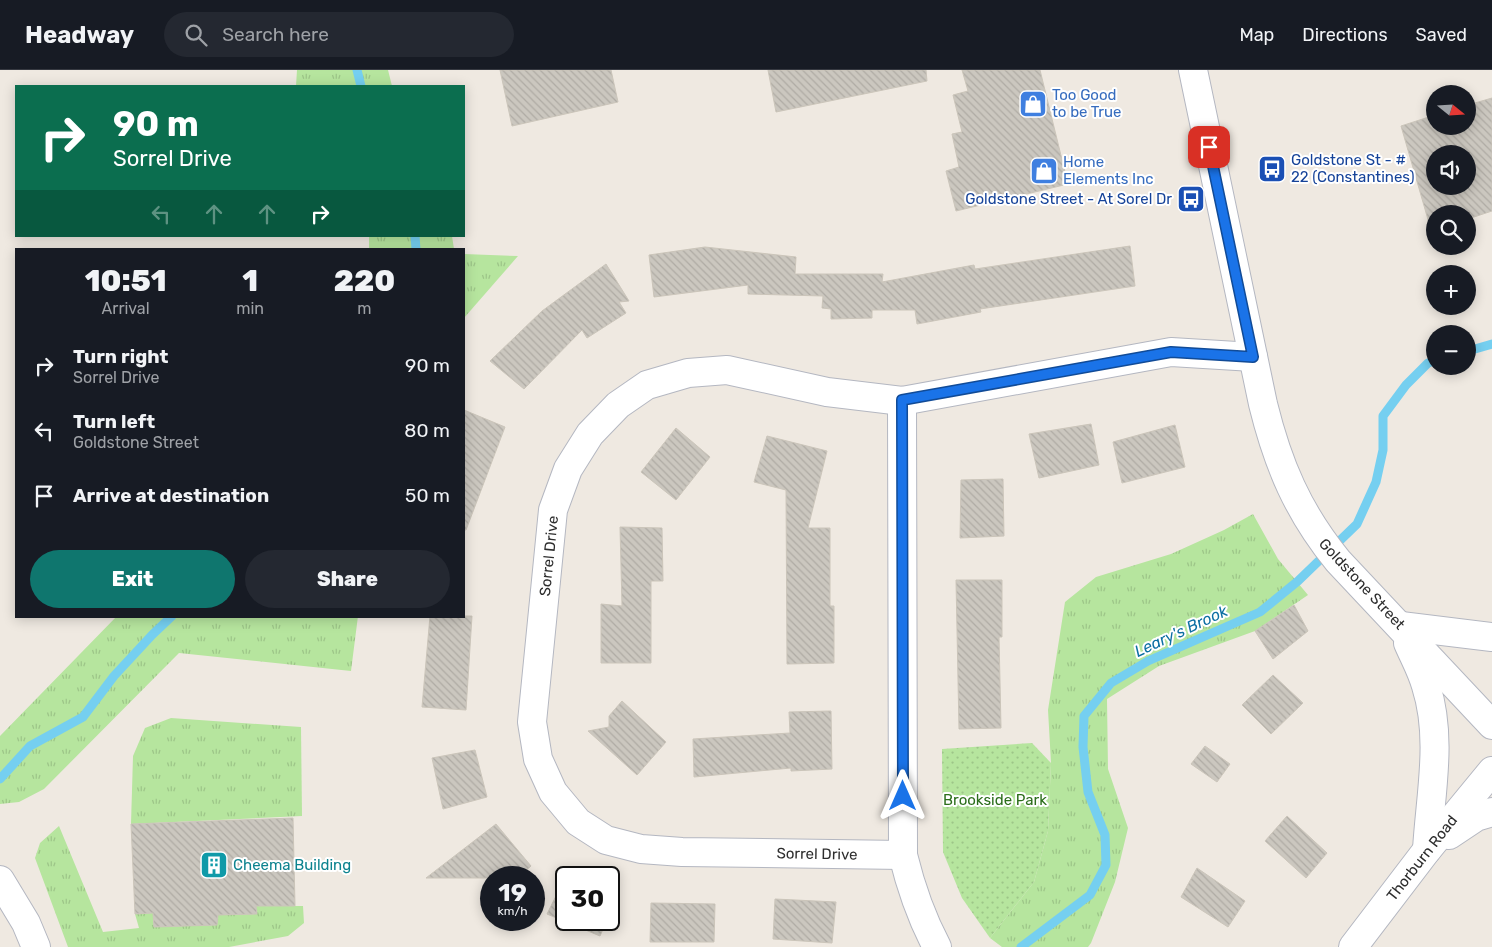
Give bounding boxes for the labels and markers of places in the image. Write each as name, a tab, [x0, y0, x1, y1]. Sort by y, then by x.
place label: Too Good to be True	[1052, 86, 1121, 121]
shop icon: Too Good to be True	[1018, 89, 1048, 119]
pin	[1188, 126, 1230, 168]
place label: Goldstone St - # 22 (Constantines)	[1291, 151, 1414, 186]
place label: Home Elements Inc	[1063, 153, 1154, 188]
bus stop icon: Goldstone St - # 22 (Constantines)	[1257, 154, 1287, 184]
shop icon: Home Elements Inc	[1029, 156, 1059, 186]
bus stop icon: Goldstone Street - At Sorel Dr	[1176, 184, 1206, 214]
place label: Goldstone Street - At Sorel Dr	[965, 190, 1172, 208]
building icon: Cheema Building	[199, 850, 229, 880]
place label: Cheema Building	[233, 856, 351, 874]

